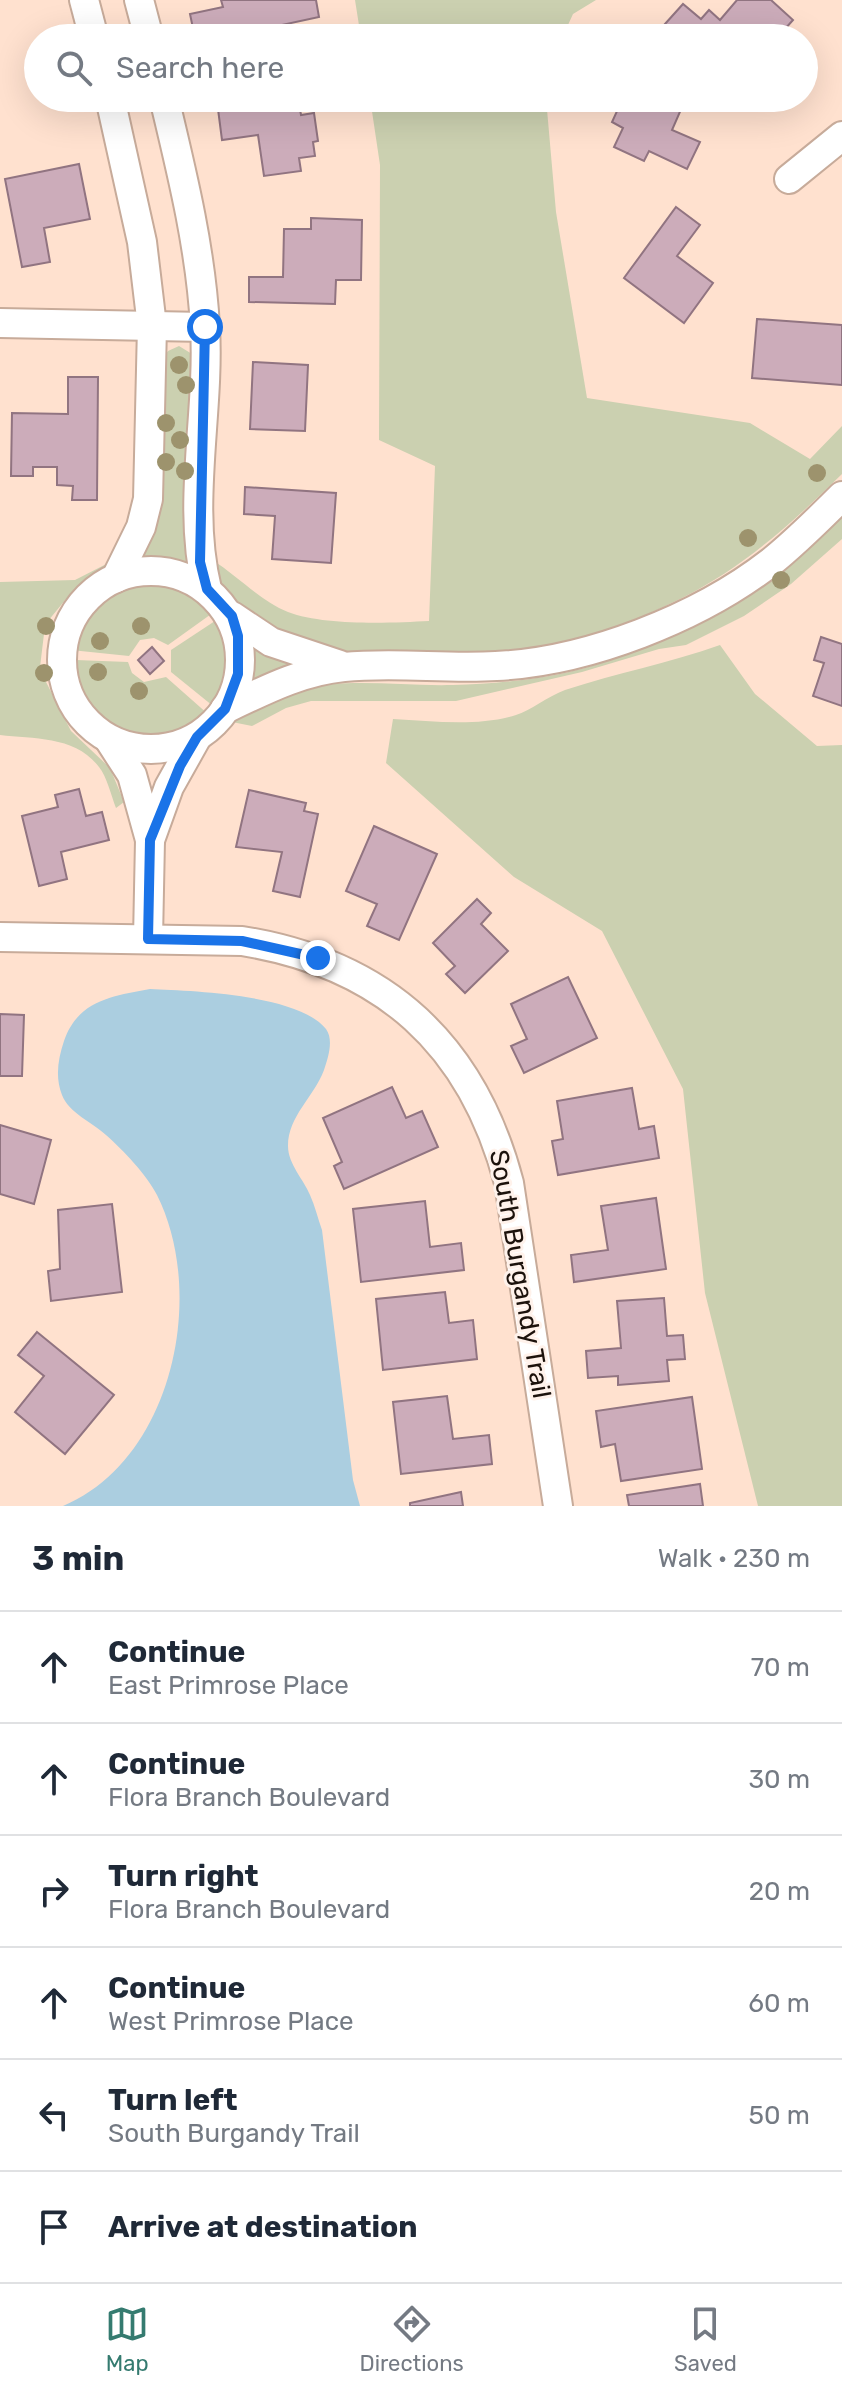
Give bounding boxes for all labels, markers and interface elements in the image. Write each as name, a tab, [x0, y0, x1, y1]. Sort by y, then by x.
search box	[24, 24, 818, 112]
icon: search	[52, 46, 96, 90]
text: Search here	[116, 50, 284, 86]
route start	[187, 309, 223, 345]
route end	[300, 940, 336, 976]
street label: South Burgandy Trail	[483, 1147, 557, 1401]
text: 3 min	[32, 1538, 124, 1579]
text: Walk · 230 m	[658, 1543, 810, 1574]
text: Continue	[108, 1634, 245, 1670]
icon: ahead	[32, 1645, 76, 1689]
text: 70 m	[751, 1652, 810, 1683]
text: East Primrose Place	[108, 1670, 349, 1701]
text: Continue	[108, 1746, 245, 1782]
icon: ahead	[32, 1757, 76, 1801]
text: 30 m	[748, 1764, 810, 1795]
text: Flora Branch Boulevard	[108, 1782, 390, 1813]
text: Turn right	[108, 1858, 259, 1894]
icon: right	[32, 1869, 76, 1913]
text: 20 m	[749, 1876, 810, 1907]
text: Flora Branch Boulevard	[108, 1894, 390, 1925]
text: Continue	[108, 1970, 245, 2006]
icon: ahead	[32, 1981, 76, 2025]
text: 60 m	[748, 1988, 810, 2019]
text: West Primrose Place	[108, 2006, 354, 2037]
text: Turn left	[108, 2082, 238, 2118]
icon: left	[32, 2093, 76, 2137]
text: 50 m	[749, 2100, 810, 2131]
text: South Burgandy Trail	[108, 2118, 360, 2149]
icon: arrive	[32, 2205, 76, 2249]
text: Arrive at destination	[108, 2209, 418, 2245]
tab: Map	[105, 2302, 149, 2377]
tab: Directions	[359, 2302, 464, 2377]
tab: Saved	[674, 2302, 737, 2377]

